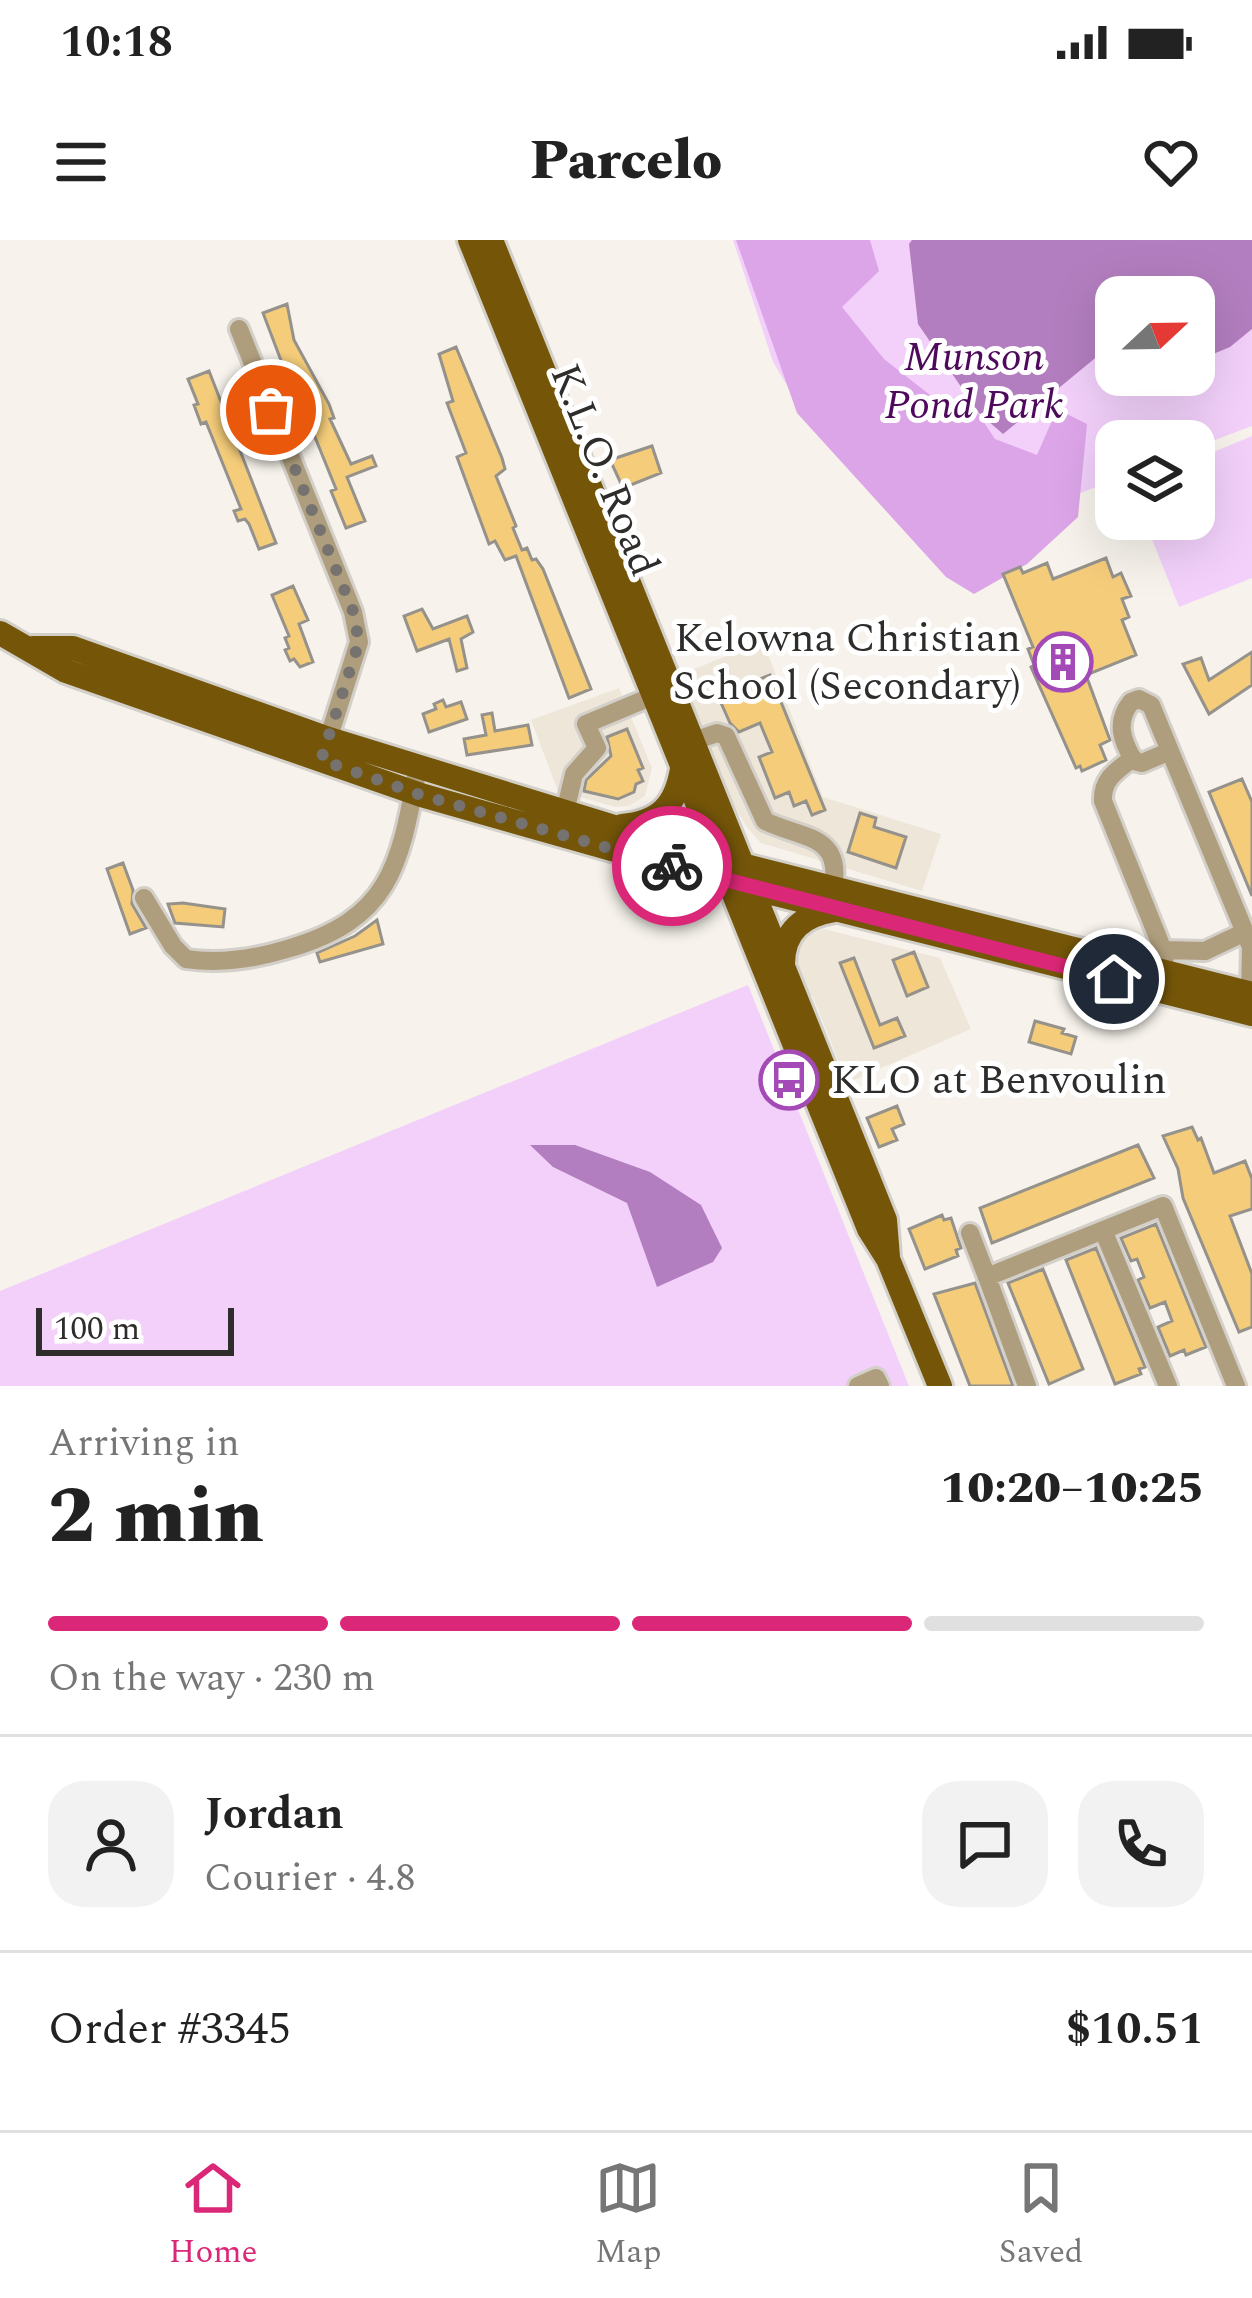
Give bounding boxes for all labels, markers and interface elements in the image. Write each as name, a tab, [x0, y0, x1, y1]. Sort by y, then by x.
text: 10:18	[60, 8, 173, 77]
text: Parcelo	[530, 121, 722, 203]
icon: menu	[48, 129, 114, 195]
icon: heart	[1138, 129, 1204, 195]
north arrow	[1095, 276, 1215, 396]
map controls	[1095, 276, 1215, 540]
park label: Munson Pond Park	[884, 326, 1064, 437]
street label: K.L.O. Road	[533, 354, 675, 586]
pin	[220, 359, 322, 461]
icon: bag	[238, 377, 304, 443]
button: layers	[1095, 420, 1215, 540]
place label: Kelowna Christian School (Secondary)	[673, 607, 1021, 718]
building icon: Kelowna Christian School (Secondary)	[1032, 631, 1094, 693]
courier	[612, 806, 732, 926]
icon: bike	[639, 833, 705, 899]
pin	[1063, 928, 1165, 1030]
icon: home	[1081, 946, 1147, 1012]
bus stop icon: KLO at Benvoulin	[758, 1049, 820, 1111]
place label: KLO at Benvoulin	[831, 1049, 1167, 1112]
scale bar	[36, 1302, 234, 1355]
text: 100 m	[54, 1304, 140, 1354]
text: Arriving in	[48, 1414, 240, 1473]
text: 10:20–10:25	[940, 1454, 1204, 1523]
text: 2 min	[48, 1458, 264, 1577]
text: On the way · 230 m	[48, 1649, 375, 1708]
text: Jordan	[204, 1780, 344, 1849]
button: person	[48, 1781, 174, 1907]
button: chat	[922, 1781, 1048, 1907]
button: phone	[1078, 1781, 1204, 1907]
text: Courier · 4.8	[204, 1849, 415, 1908]
text: Order #3345	[48, 1995, 291, 2064]
text: $10.51	[1066, 1995, 1204, 2064]
tab: Home	[169, 2155, 258, 2277]
tab: Map	[595, 2155, 661, 2277]
tab: Saved	[999, 2155, 1083, 2277]

